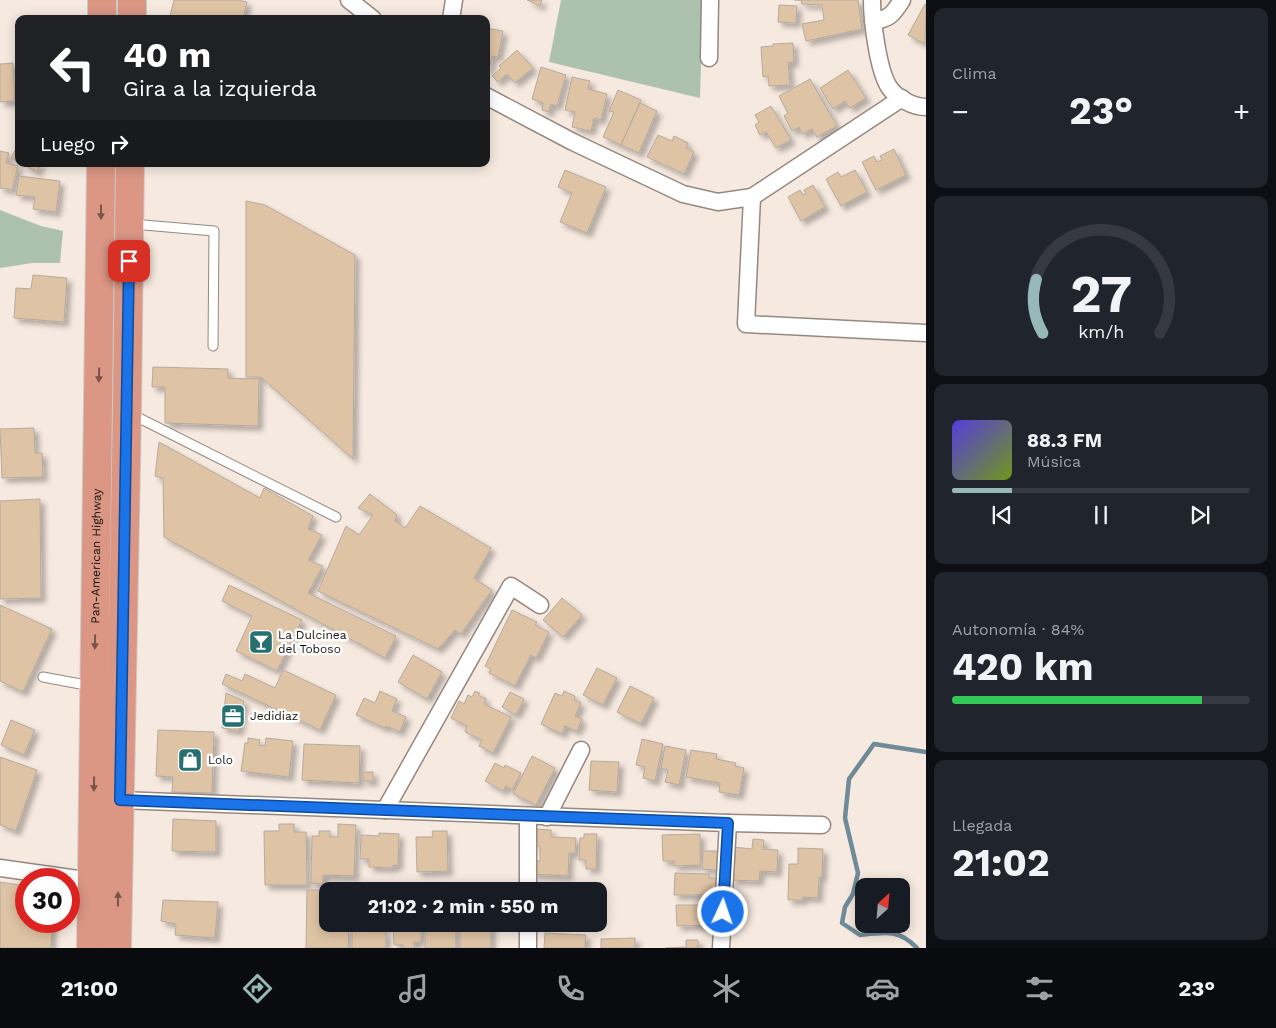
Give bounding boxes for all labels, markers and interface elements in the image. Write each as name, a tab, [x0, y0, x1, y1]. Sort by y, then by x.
text: 40 m	[123, 34, 211, 76]
icon: left	[40, 35, 105, 100]
text: Clima	[952, 64, 996, 83]
text: Gira a la izquierda	[123, 76, 317, 101]
text: 23°	[1069, 89, 1133, 133]
text: −	[952, 95, 969, 128]
text: +	[1233, 95, 1250, 128]
icon: right	[105, 130, 133, 158]
text: Luego	[40, 133, 95, 156]
one-way arrow	[97, 205, 105, 221]
pin	[108, 240, 150, 282]
icon: arrive	[115, 247, 143, 275]
text: 27	[1070, 264, 1132, 325]
text: km/h	[1078, 321, 1124, 342]
one-way arrow	[95, 367, 103, 383]
text: 88.3 FM	[1027, 429, 1102, 452]
text: Música	[1027, 452, 1081, 471]
street label: Pan-American Highway	[88, 488, 104, 624]
icon: previous	[988, 501, 1016, 529]
icon: pause	[1087, 501, 1115, 529]
icon: next	[1186, 501, 1214, 529]
text: Autonomía · 84%	[952, 620, 1084, 639]
place label: La Dulcinea del Toboso	[278, 628, 347, 656]
bar icon: La Dulcinea del Toboso	[248, 629, 274, 655]
one-way arrow	[91, 635, 99, 651]
text: 420 km	[952, 645, 1093, 689]
office icon: Jedidiaz	[220, 703, 246, 729]
place label: Jedidiaz	[250, 709, 298, 723]
shop icon: Lolo	[177, 747, 203, 773]
place label: Lolo	[208, 753, 233, 767]
one-way arrow	[89, 777, 97, 793]
text: Llegada	[952, 816, 1012, 835]
text: 21:02	[952, 841, 1050, 885]
speed limit sign: 30	[15, 868, 80, 933]
north arrow	[855, 878, 910, 932]
map controls	[855, 878, 910, 933]
position arrow	[696, 885, 748, 937]
one-way arrow	[114, 891, 122, 907]
text: 21:02 · 2 min · 550 m	[368, 895, 558, 918]
icon: directions	[240, 971, 275, 1006]
icon: music	[396, 971, 431, 1006]
icon: phone	[553, 971, 588, 1006]
icon: climate	[709, 971, 744, 1006]
icon: car	[865, 971, 900, 1006]
icon: filters	[1022, 971, 1057, 1006]
text: 21:00	[61, 976, 118, 1001]
text: 23°	[1178, 976, 1215, 1001]

